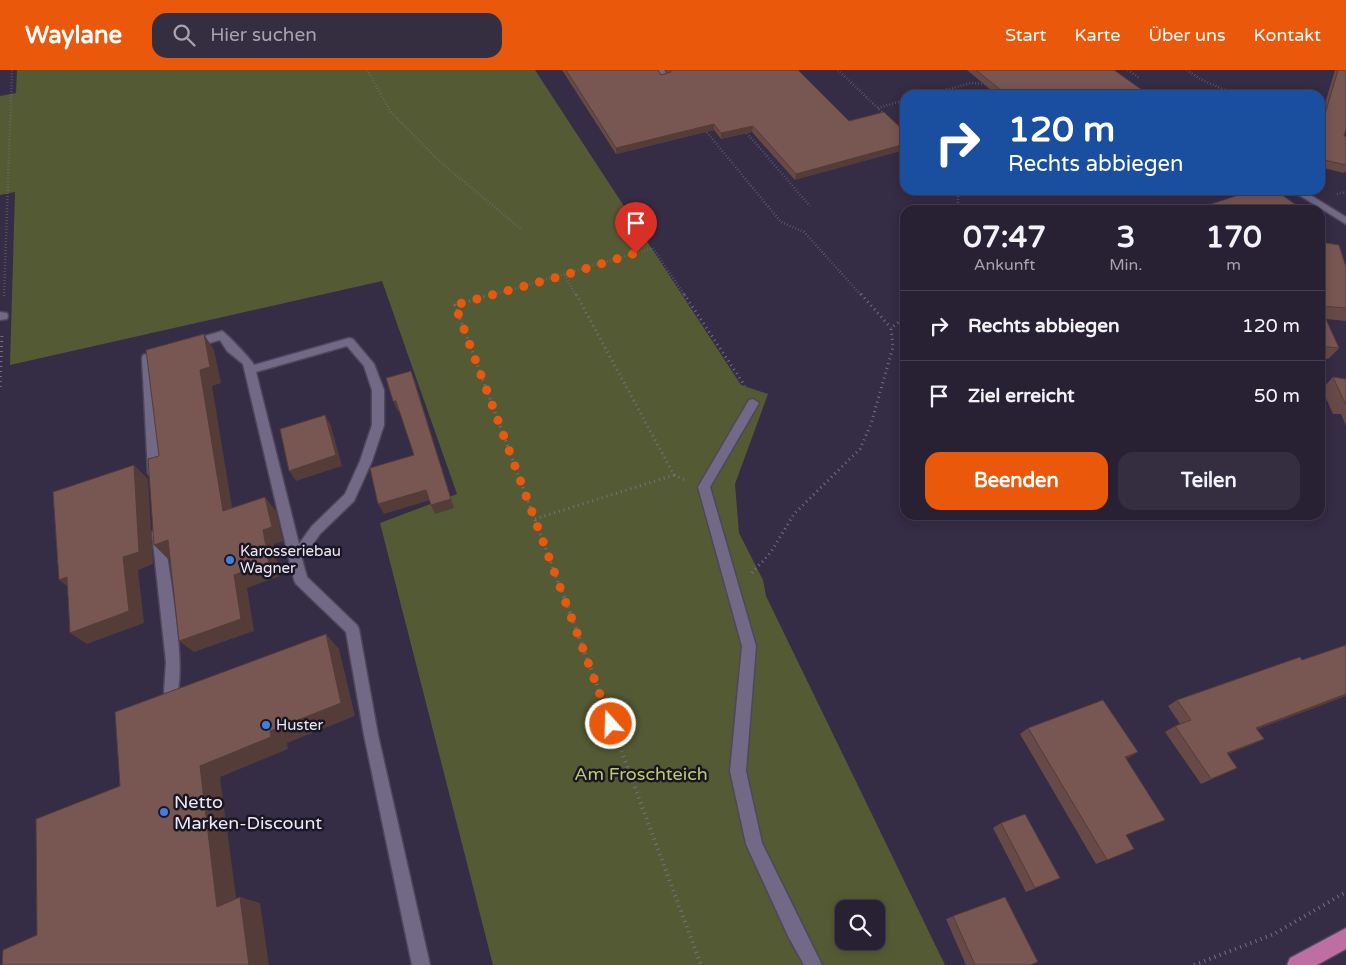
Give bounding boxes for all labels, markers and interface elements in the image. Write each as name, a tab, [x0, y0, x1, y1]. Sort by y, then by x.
search box	[152, 13, 502, 58]
text: Waylane	[25, 21, 122, 50]
icon: search	[170, 21, 198, 49]
text: Hier suchen	[210, 24, 317, 46]
text: Start	[1005, 24, 1046, 46]
text: Karte	[1074, 24, 1120, 46]
text: Über uns	[1148, 24, 1226, 46]
text: Kontakt	[1254, 24, 1321, 46]
text: 120 m	[1008, 109, 1115, 151]
icon: right	[925, 110, 990, 175]
text: Rechts abbiegen	[1008, 151, 1183, 177]
pin	[615, 202, 657, 253]
icon: arrive	[622, 209, 650, 237]
text: 07:47	[963, 219, 1046, 256]
text: 3	[1116, 219, 1135, 256]
text: 170	[1205, 219, 1262, 256]
text: Ankunft	[974, 255, 1035, 275]
text: Min.	[1109, 255, 1142, 275]
text: m	[1226, 255, 1241, 275]
icon: right	[925, 312, 953, 340]
text: Rechts abbiegen	[968, 315, 1120, 337]
text: 120 m	[1242, 315, 1300, 337]
icon: arrive	[925, 382, 953, 410]
text: Ziel erreicht	[968, 385, 1075, 407]
text: 50 m	[1254, 385, 1300, 407]
button: Beenden	[925, 452, 1108, 510]
button: Teilen	[1118, 452, 1300, 510]
place label: Karosseriebau Wagner	[240, 542, 341, 577]
marker: Karosseriebau Wagner	[224, 554, 236, 566]
position arrow	[584, 697, 636, 749]
place label: Huster	[276, 716, 324, 734]
marker: Huster	[260, 719, 272, 731]
park label: Am Froschteich	[574, 763, 708, 785]
place label: Netto Marken-Discount	[174, 791, 322, 834]
marker: Netto Marken-Discount	[158, 806, 170, 818]
map controls	[835, 900, 885, 950]
button: search	[835, 900, 885, 950]

